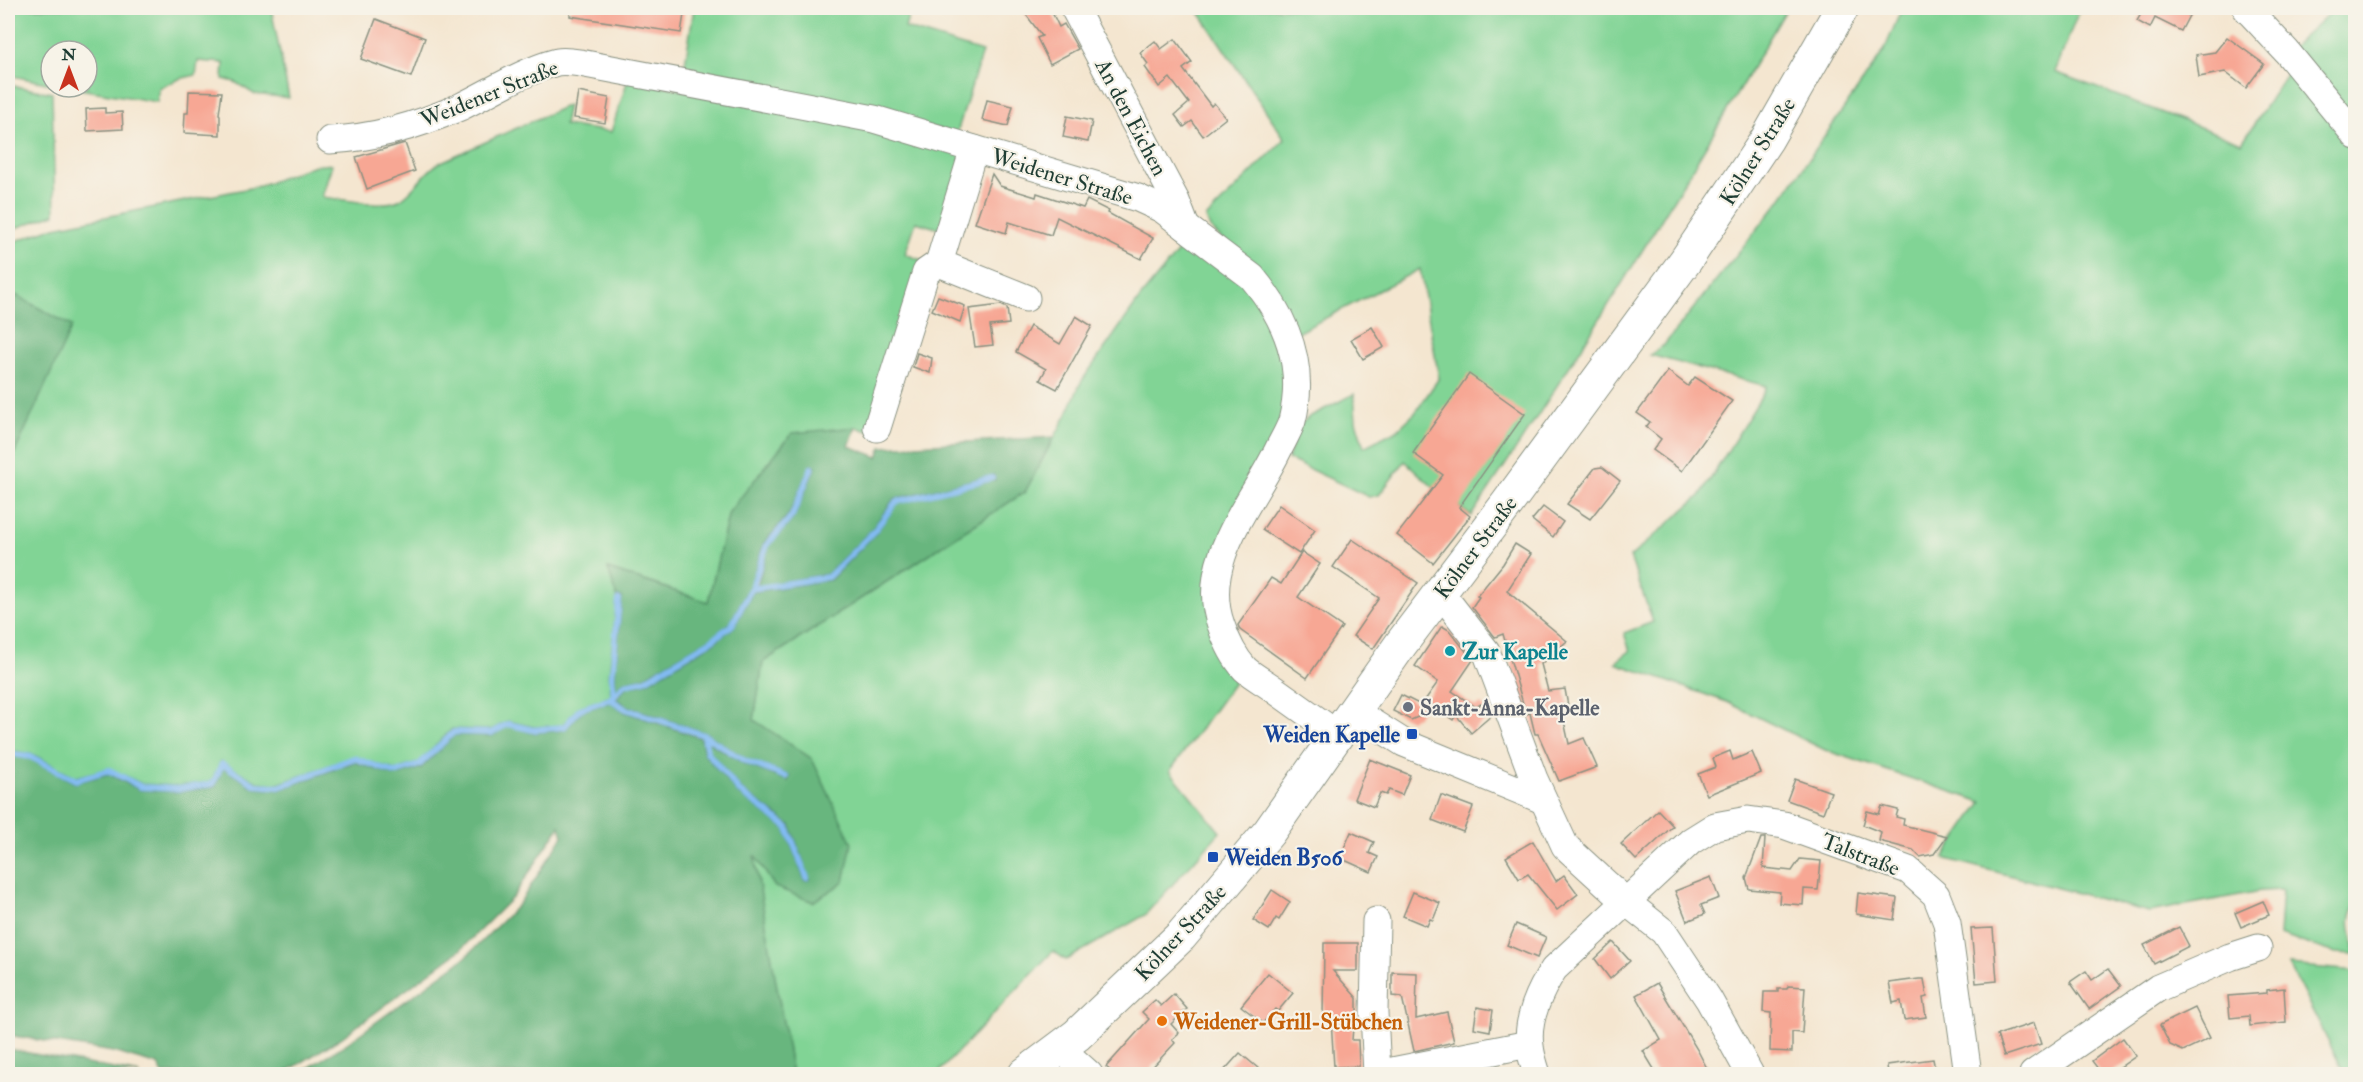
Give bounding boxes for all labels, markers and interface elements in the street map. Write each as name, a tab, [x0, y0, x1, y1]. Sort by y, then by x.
north arrow	[39, 39, 99, 99]
text: N	[61, 45, 77, 65]
street label: An den Eichen	[1088, 53, 1174, 181]
street label: Weidener Straße	[415, 54, 562, 135]
street label: Kölner Straße	[1714, 92, 1802, 211]
street label: Weidener Straße	[987, 142, 1136, 212]
street label: Kölner Straße	[1428, 490, 1524, 605]
place label: Zur Kapelle	[1462, 638, 1569, 667]
marker: Zur Kapelle	[1443, 644, 1457, 658]
place label: Sankt-Anna-Kapelle	[1420, 694, 1600, 723]
marker: Sankt-Anna-Kapelle	[1401, 700, 1415, 714]
place label: Weiden Kapelle	[1263, 721, 1401, 750]
marker: Weiden Kapelle	[1405, 727, 1419, 741]
street label: Talstraße	[1818, 827, 1904, 883]
place label: Weiden B506	[1224, 844, 1345, 872]
marker: Weiden B506	[1206, 850, 1220, 864]
street label: Kölner Straße	[1129, 878, 1233, 987]
place label: Weidener-Grill-Stübchen	[1173, 1008, 1404, 1036]
marker: Weidener-Grill-Stübchen	[1155, 1014, 1169, 1028]

